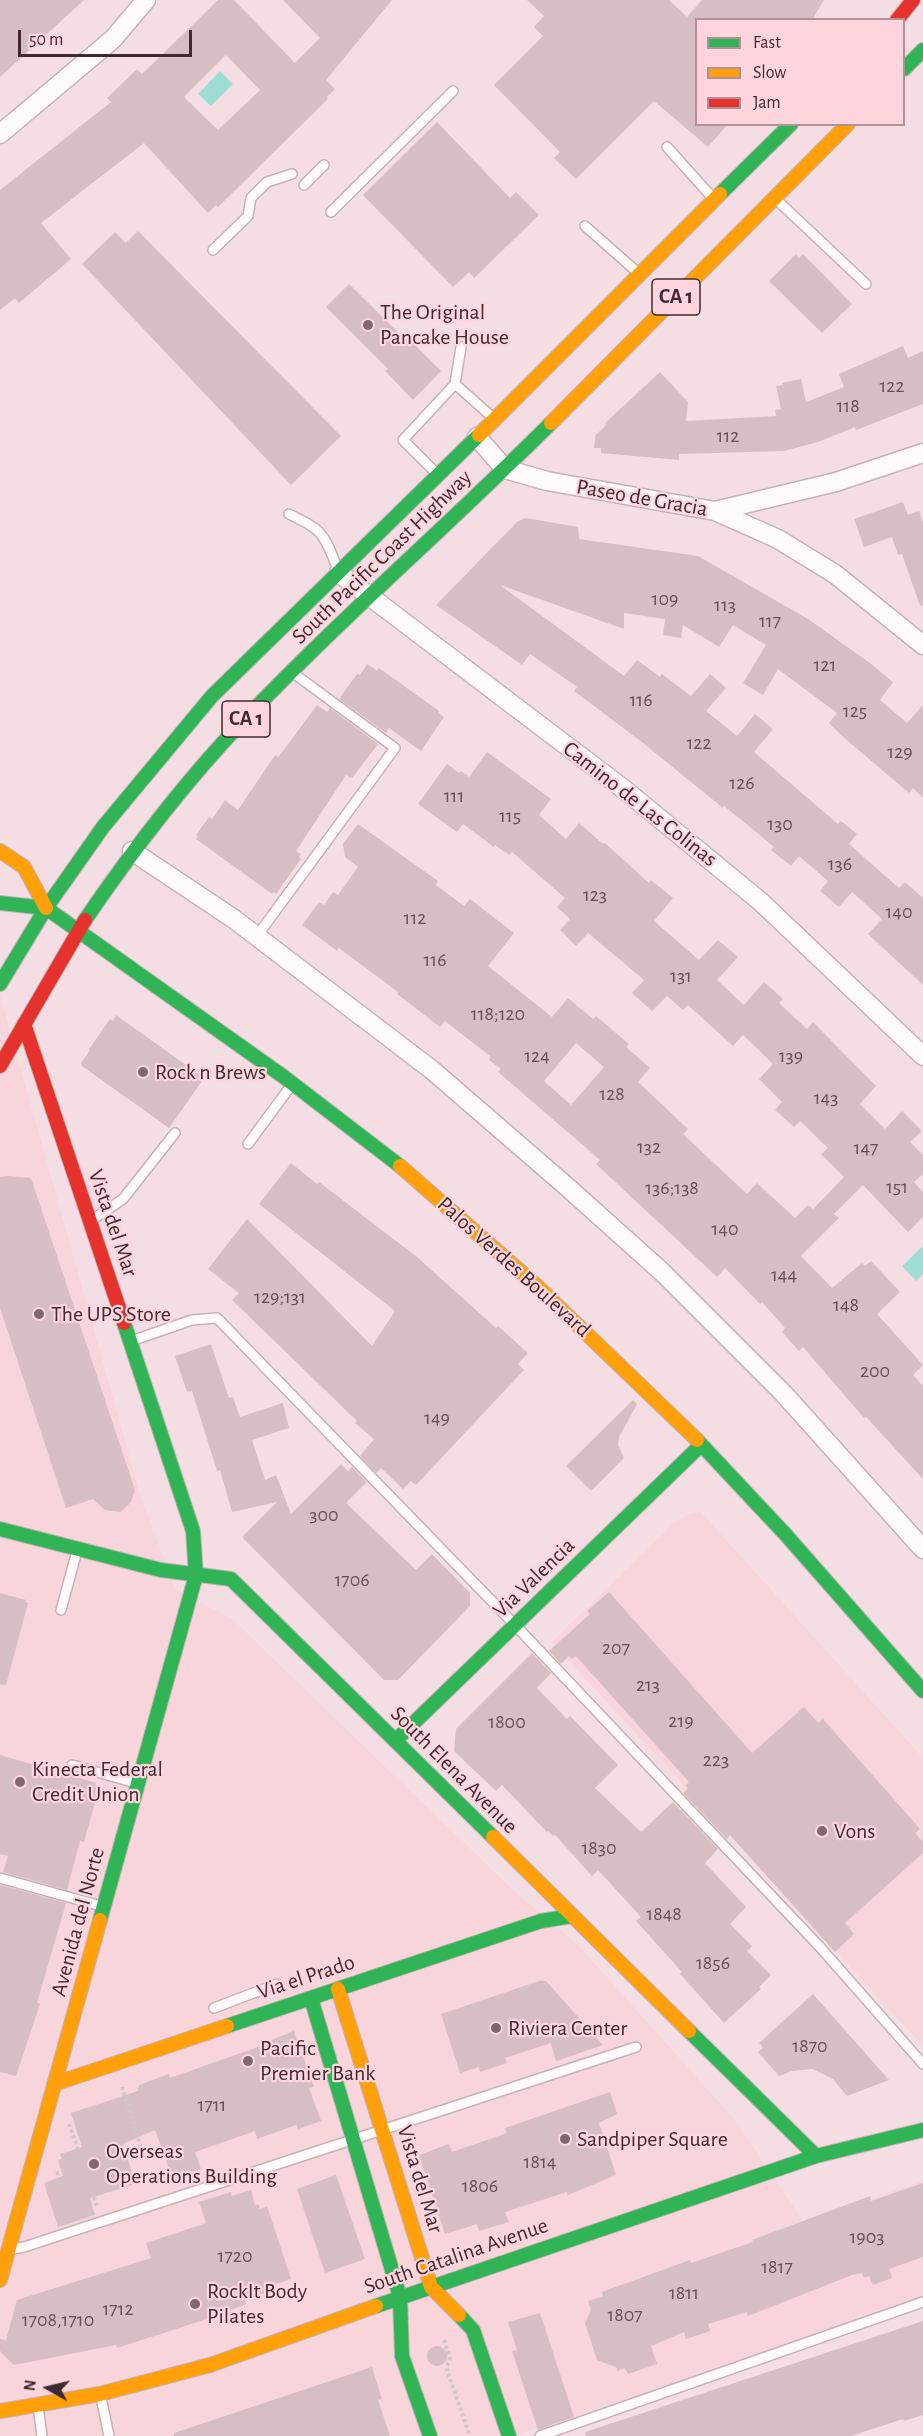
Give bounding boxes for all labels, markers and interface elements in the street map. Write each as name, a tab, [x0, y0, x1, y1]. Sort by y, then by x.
scale bar	[21, 18, 195, 56]
legend	[695, 18, 905, 126]
text: 50 m	[29, 31, 63, 49]
text: Fast	[753, 34, 781, 52]
text: Slow	[753, 64, 786, 82]
text: Jam	[753, 94, 781, 112]
road number: CA 1	[652, 279, 700, 315]
place label: The Original Pancake House	[380, 299, 509, 350]
marker: The Original Pancake House	[361, 318, 375, 332]
house number: 122	[879, 374, 905, 398]
house number: 118	[836, 394, 860, 418]
house number: 112	[717, 424, 739, 448]
street label: South Pacific Coast Highway	[287, 464, 477, 650]
street label: Paseo de Gracia	[574, 473, 710, 523]
house number: 109	[652, 587, 678, 611]
house number: 113	[714, 593, 736, 617]
house number: 117	[759, 609, 781, 633]
house number: 121	[814, 653, 836, 677]
house number: 116	[629, 688, 653, 712]
house number: 125	[843, 699, 867, 723]
road number: CA 1	[222, 701, 270, 737]
house number: 122	[686, 731, 712, 755]
street label: Camino de Las Colinas	[558, 736, 722, 872]
house number: 129	[887, 740, 913, 764]
house number: 126	[729, 771, 755, 795]
house number: 111	[444, 784, 464, 808]
house number: 115	[499, 804, 521, 828]
house number: 130	[767, 812, 793, 836]
house number: 136	[828, 852, 852, 876]
house number: 123	[583, 883, 607, 907]
house number: 140	[885, 900, 913, 924]
house number: 112	[404, 906, 426, 930]
house number: 116	[423, 948, 447, 972]
house number: 131	[670, 964, 692, 988]
house number: 118;120	[471, 1002, 525, 1026]
house number: 124	[524, 1044, 550, 1068]
house number: 139	[779, 1044, 803, 1068]
place label: Rock n Brews	[155, 1059, 266, 1085]
marker: Rock n Brews	[136, 1065, 150, 1079]
house number: 128	[599, 1082, 625, 1106]
house number: 143	[814, 1086, 838, 1110]
house number: 132	[637, 1135, 661, 1159]
house number: 147	[854, 1136, 878, 1160]
street label: Vista del Mar	[82, 1166, 144, 1280]
house number: 151	[886, 1175, 908, 1199]
house number: 136;138	[645, 1176, 699, 1200]
street label: Palos Verdes Boulevard	[432, 1191, 596, 1343]
house number: 140	[711, 1217, 739, 1241]
house number: 144	[771, 1263, 797, 1287]
house number: 129;131	[254, 1285, 306, 1309]
house number: 148	[833, 1293, 859, 1317]
place label: The UPS Store	[51, 1301, 171, 1327]
marker: The UPS Store	[32, 1307, 46, 1321]
house number: 200	[860, 1359, 890, 1383]
house number: 149	[424, 1406, 450, 1430]
house number: 300	[309, 1503, 339, 1527]
street label: Via Valencia	[487, 1532, 581, 1624]
house number: 1706	[334, 1568, 370, 1592]
house number: 207	[602, 1636, 630, 1660]
house number: 213	[636, 1673, 660, 1697]
street label: South Elena Avenue	[385, 1701, 523, 1839]
house number: 219	[668, 1709, 694, 1733]
house number: 1800	[488, 1710, 526, 1734]
house number: 223	[703, 1748, 729, 1772]
place label: Kinecta Federal Credit Union	[32, 1756, 163, 1808]
marker: Kinecta Federal Credit Union	[13, 1775, 27, 1789]
place label: Vons	[834, 1818, 876, 1844]
marker: Vons	[815, 1824, 829, 1838]
house number: 1830	[581, 1836, 617, 1860]
street label: Avenida del Norte	[45, 1845, 111, 1999]
house number: 1848	[646, 1902, 682, 1926]
street label: Via el Prado	[254, 1949, 358, 2005]
house number: 1856	[696, 1951, 730, 1975]
place label: Riviera Center	[508, 2015, 627, 2041]
marker: Riviera Center	[489, 2021, 503, 2035]
house number: 1870	[792, 2034, 828, 2058]
place label: Pacific Premier Bank	[260, 2035, 375, 2086]
marker: Pacific Premier Bank	[241, 2054, 255, 2068]
house number: 1711	[198, 2093, 226, 2117]
street label: Vista del Mar	[391, 2122, 449, 2236]
place label: Sandpiper Square	[577, 2126, 728, 2152]
marker: Sandpiper Square	[558, 2132, 572, 2146]
place label: Overseas Operations Building	[106, 2138, 277, 2190]
house number: 1814	[524, 2150, 556, 2174]
marker: Overseas Operations Building	[87, 2157, 101, 2171]
house number: 1806	[462, 2174, 498, 2198]
street label: South Catalina Avenue	[361, 2212, 551, 2300]
house number: 1903	[849, 2225, 885, 2249]
house number: 1720	[218, 2244, 252, 2268]
house number: 1817	[761, 2255, 793, 2279]
place label: RockIt Body Pilates	[207, 2278, 307, 2330]
house number: 1811	[669, 2281, 699, 2305]
house number: 1712	[102, 2297, 134, 2321]
marker: RockIt Body Pilates	[188, 2297, 202, 2311]
house number: 1807	[607, 2303, 643, 2327]
house number: 1708,1710	[22, 2308, 94, 2332]
north arrow	[18, 2358, 78, 2418]
text: N	[21, 2379, 39, 2392]

